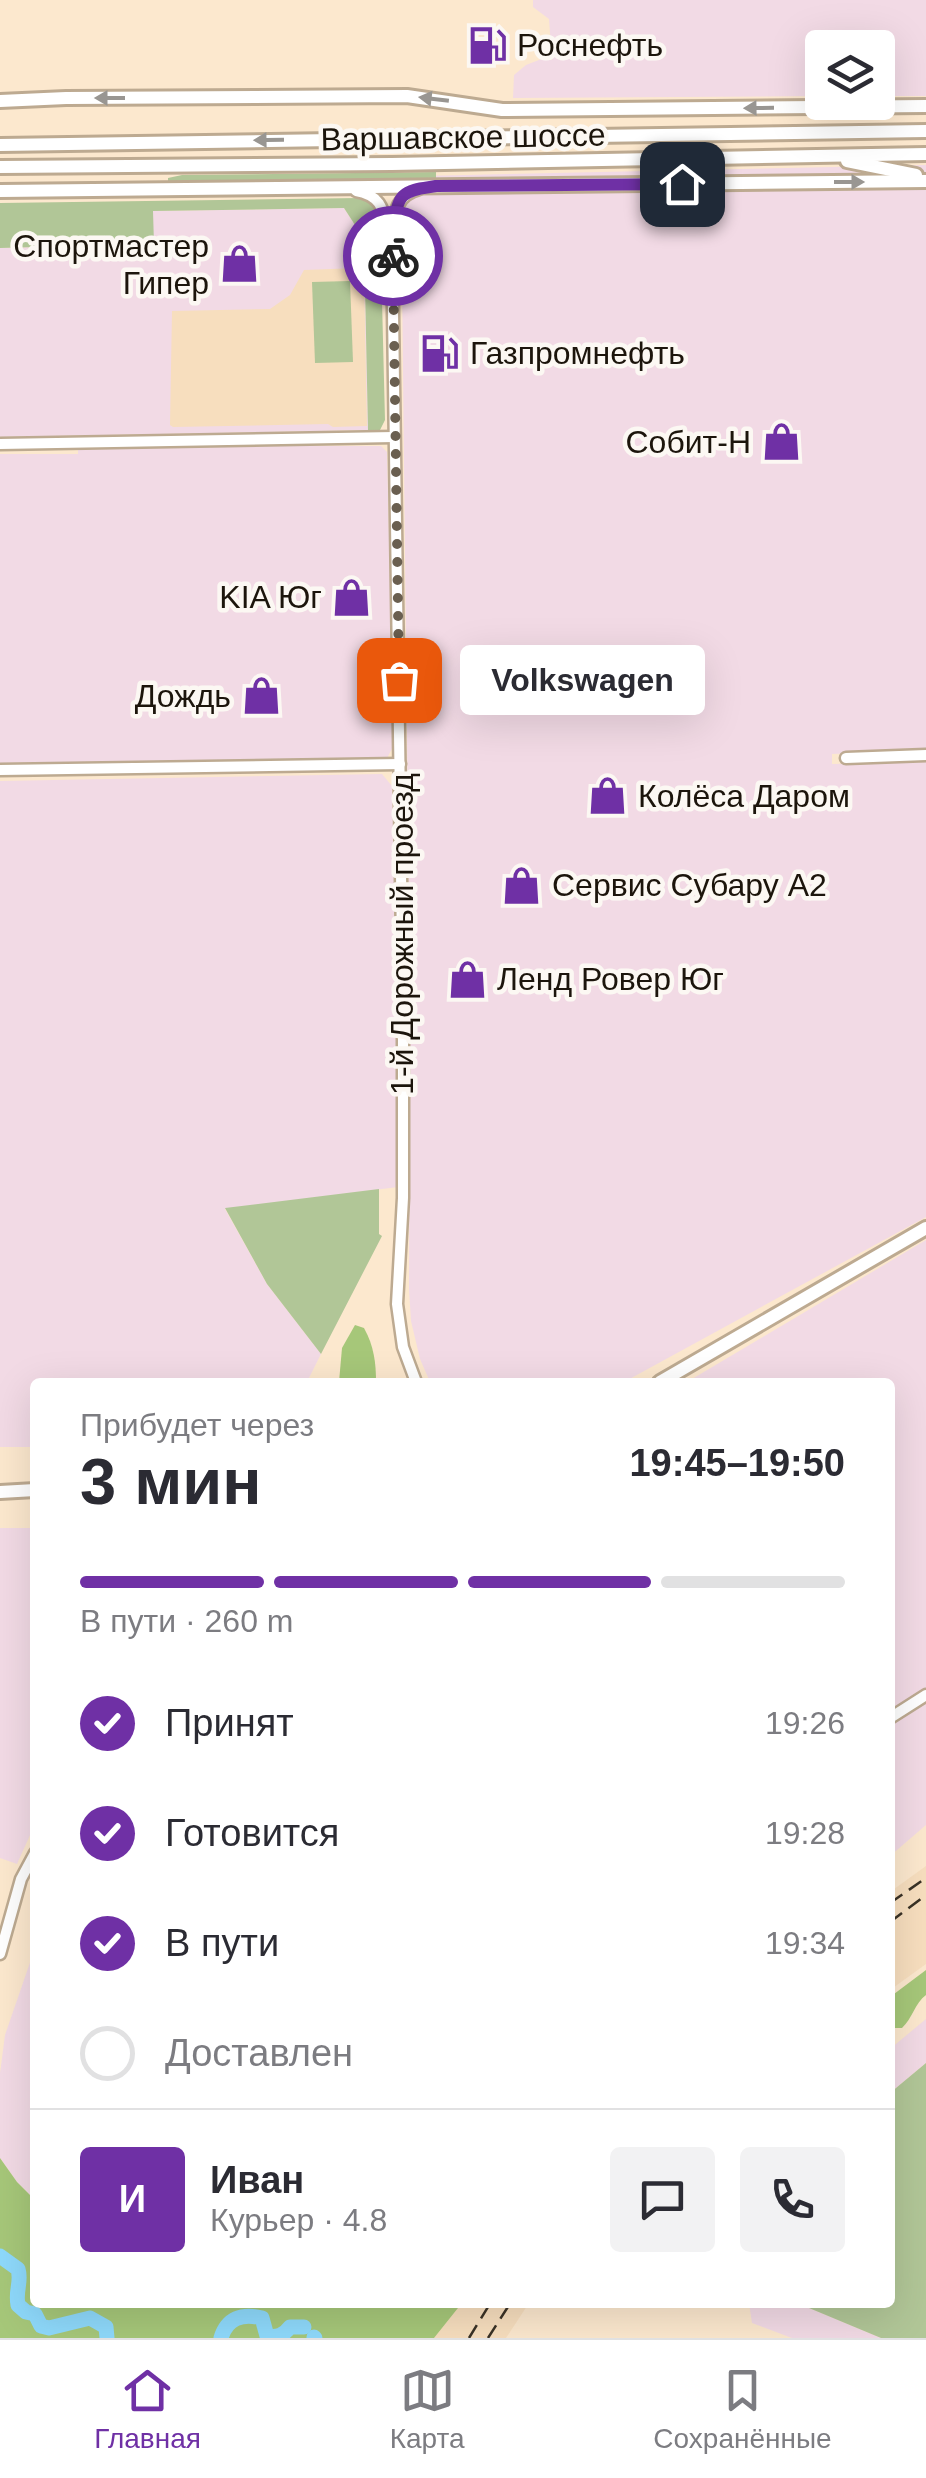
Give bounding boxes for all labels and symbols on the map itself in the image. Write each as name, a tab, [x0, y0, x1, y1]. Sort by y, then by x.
fuel station icon: Роснефть	[466, 24, 508, 66]
place label: Роснефть	[517, 27, 663, 63]
one-way arrow	[93, 90, 125, 106]
one-way arrow	[418, 91, 450, 107]
one-way arrow	[742, 100, 774, 116]
street label: Варшавское шоссе	[320, 117, 606, 157]
one-way arrow	[252, 133, 284, 149]
pin	[640, 142, 725, 227]
one-way arrow	[833, 173, 865, 189]
courier	[343, 206, 443, 306]
place label: Спортмастер Гипер	[13, 228, 209, 301]
shop icon: Спортмастер Гипер	[218, 243, 260, 285]
fuel station icon: Газпромнефть	[419, 332, 461, 374]
place label: Газпромнефть	[470, 335, 685, 371]
shop icon: Собит-Н	[760, 421, 802, 463]
place label: Собит-Н	[625, 424, 751, 460]
shop icon: KIA Юг	[331, 576, 373, 618]
place label: KIA Юг	[219, 579, 322, 615]
pin	[357, 638, 442, 723]
callout: Volkswagen	[459, 645, 704, 715]
shop icon: Дождь	[240, 675, 282, 717]
place label: Дождь	[135, 678, 231, 714]
street label: 1-й Дорожный проезд	[384, 773, 420, 1095]
shop icon: Колёса Даром	[587, 775, 629, 817]
place label: Колёса Даром	[638, 778, 850, 814]
shop icon: Сервис Субару А2	[501, 864, 543, 906]
place label: Сервис Субару А2	[552, 867, 827, 903]
shop icon: Ленд Ровер Юг	[446, 958, 488, 1000]
place label: Ленд Ровер Юг	[497, 961, 724, 997]

